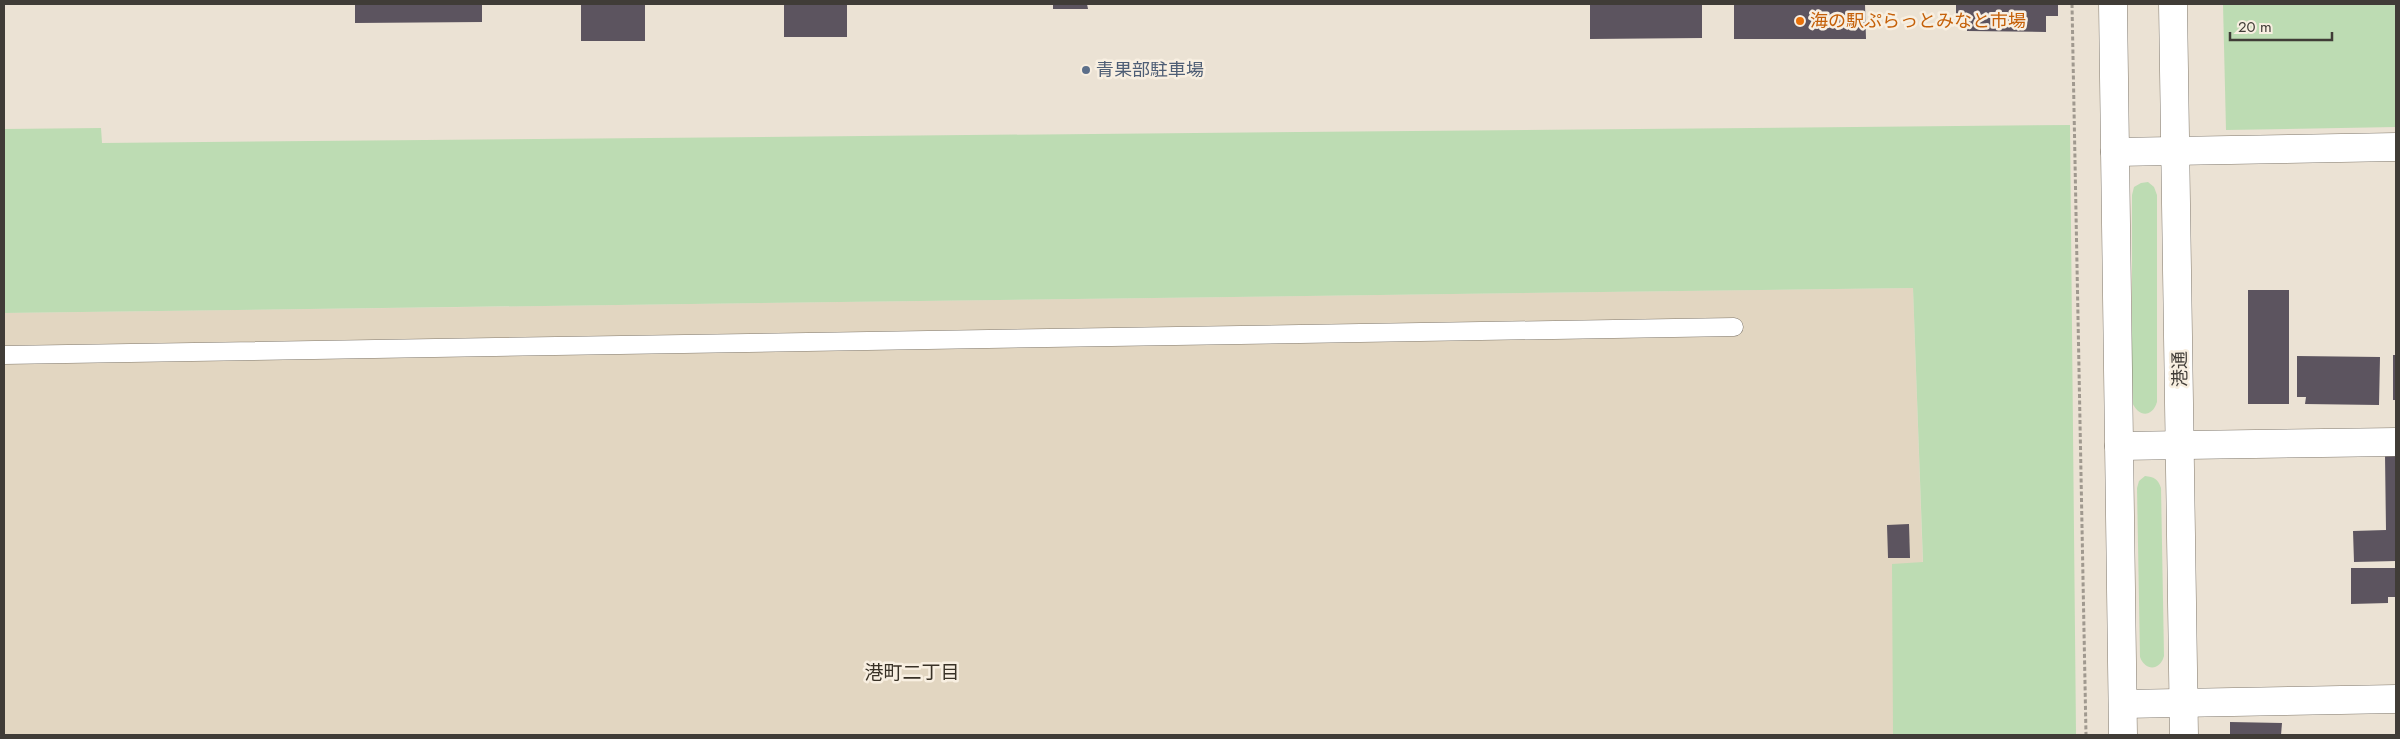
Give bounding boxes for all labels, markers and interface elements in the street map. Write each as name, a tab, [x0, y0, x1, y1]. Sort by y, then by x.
place label: 海の駅ぷらっとみなと市場	[1810, 8, 2026, 34]
scale bar	[2230, 10, 2332, 42]
marker: 海の駅ぷらっとみなと市場	[1794, 15, 1806, 27]
text: 20 m	[2238, 16, 2272, 38]
place label: 青果部駐車場	[1096, 57, 1204, 83]
marker: 青果部駐車場	[1080, 64, 1092, 76]
street label: 港通	[2167, 351, 2193, 387]
district label: 港町二丁目	[864, 659, 960, 686]

